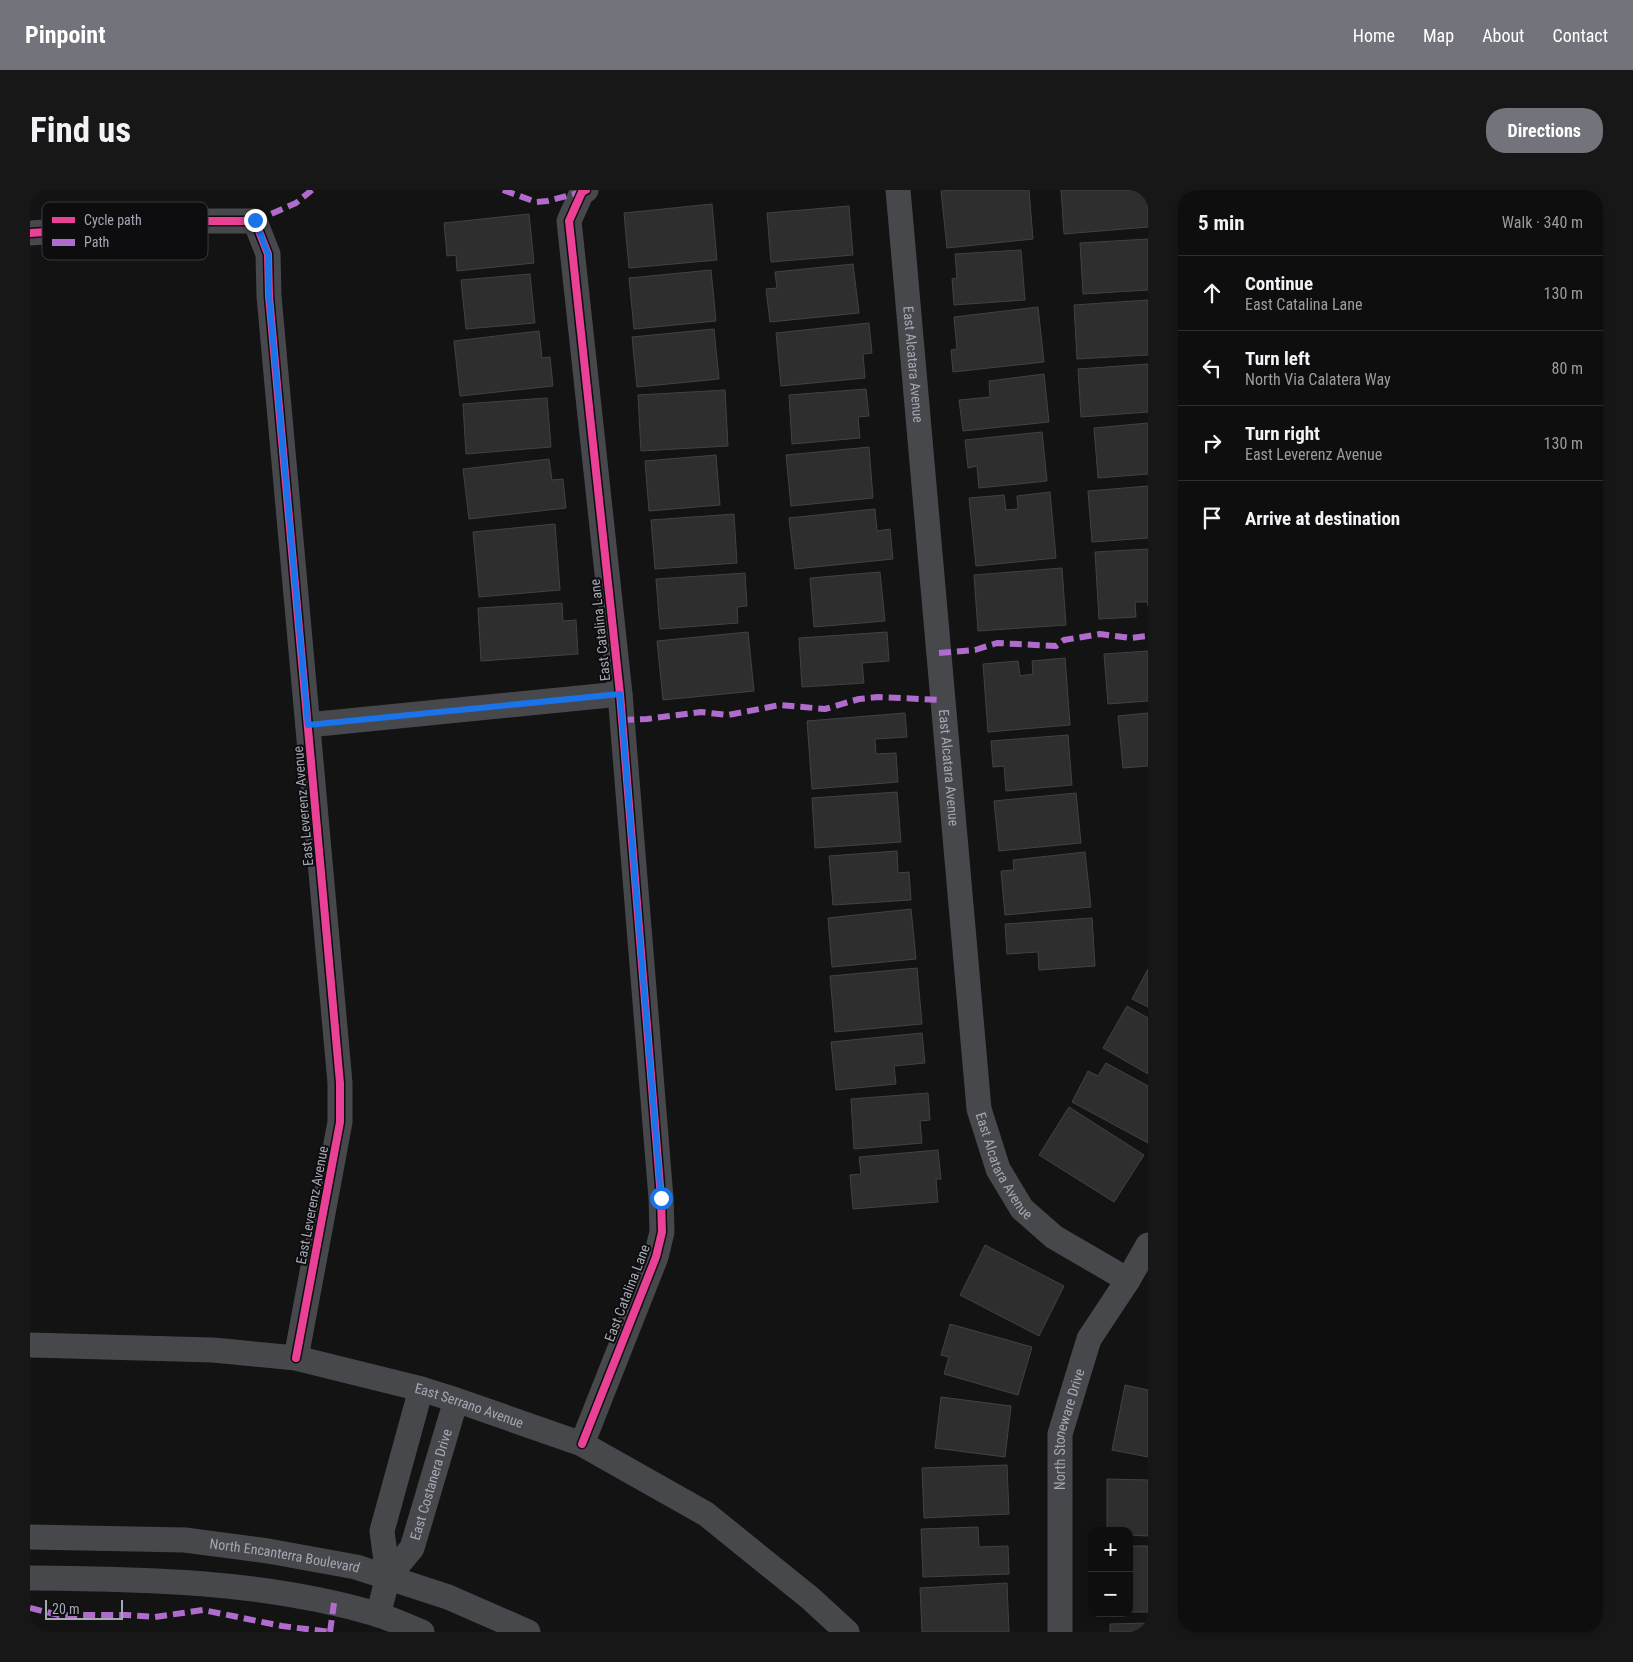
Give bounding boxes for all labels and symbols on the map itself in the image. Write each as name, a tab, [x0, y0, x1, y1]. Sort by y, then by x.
legend	[42, 202, 208, 260]
route end	[244, 209, 267, 232]
text: Cycle path	[84, 212, 142, 228]
text: Path	[84, 234, 109, 250]
street label: East Alcatara Avenue	[900, 305, 927, 424]
street label: East Catalina Lane	[587, 578, 613, 682]
street label: East Alcatara Avenue	[936, 709, 962, 827]
street label: East Leverenz Avenue	[290, 745, 316, 867]
street label: East Alcatara Avenue	[973, 1110, 1036, 1223]
street label: East Leverenz Avenue	[293, 1144, 331, 1266]
route start	[650, 1187, 673, 1210]
street label: East Catalina Lane	[601, 1242, 653, 1344]
street label: North Stoneware Drive	[1051, 1366, 1088, 1490]
street label: East Serrano Avenue	[413, 1380, 526, 1431]
street label: East Costanera Drive	[407, 1427, 455, 1542]
street label: North Encanterra Boulevard	[209, 1535, 362, 1576]
scale bar	[45, 1597, 122, 1620]

